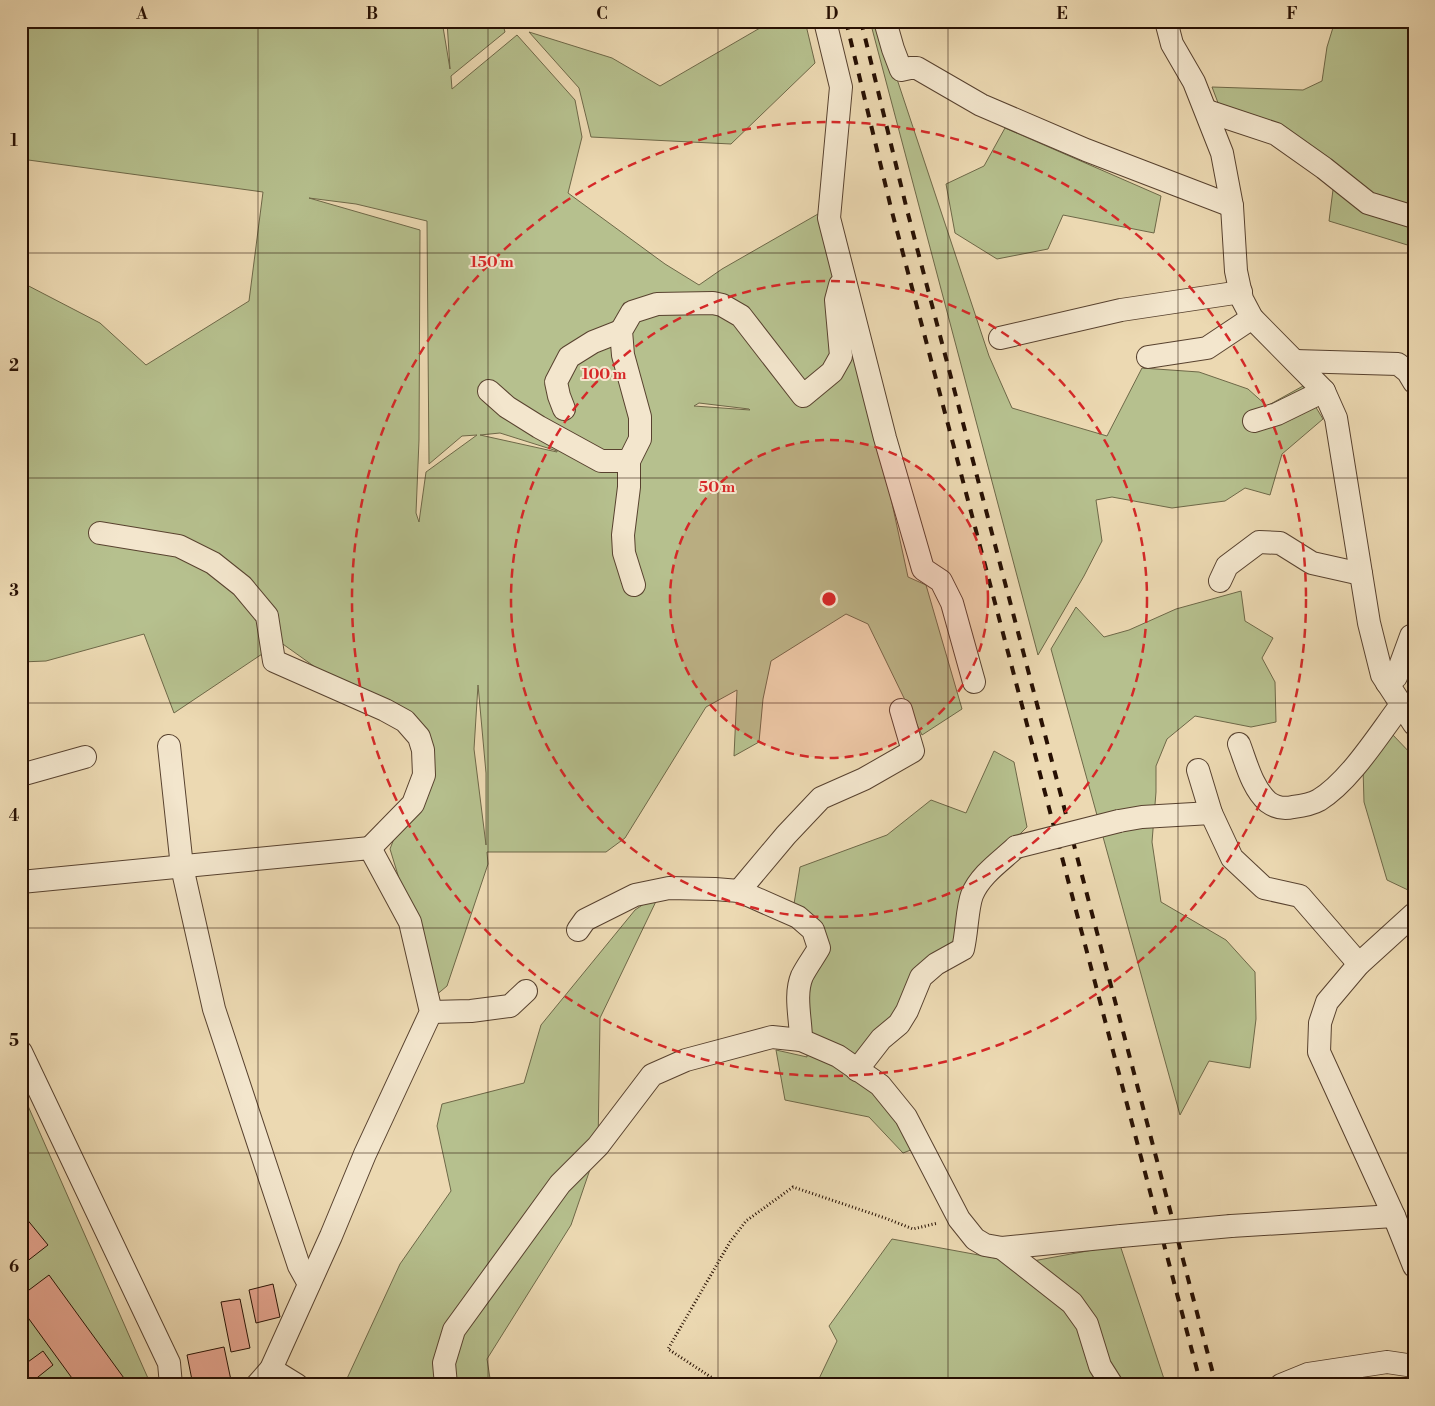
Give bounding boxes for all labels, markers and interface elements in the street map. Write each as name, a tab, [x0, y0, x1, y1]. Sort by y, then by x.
text: A	[135, 4, 148, 24]
text: B	[366, 4, 378, 24]
text: C	[596, 4, 608, 24]
text: D	[826, 4, 839, 24]
text: E	[1056, 4, 1068, 24]
text: F	[1286, 4, 1298, 24]
text: 1	[10, 131, 18, 151]
text: 150 m	[470, 253, 514, 272]
text: 2	[9, 356, 19, 376]
text: 100 m	[582, 365, 627, 384]
text: 50 m	[699, 478, 735, 497]
text: 3	[9, 581, 19, 601]
centre of rings	[820, 590, 838, 608]
text: 4	[9, 806, 20, 826]
text: 5	[9, 1031, 19, 1051]
text: 6	[9, 1257, 19, 1277]

